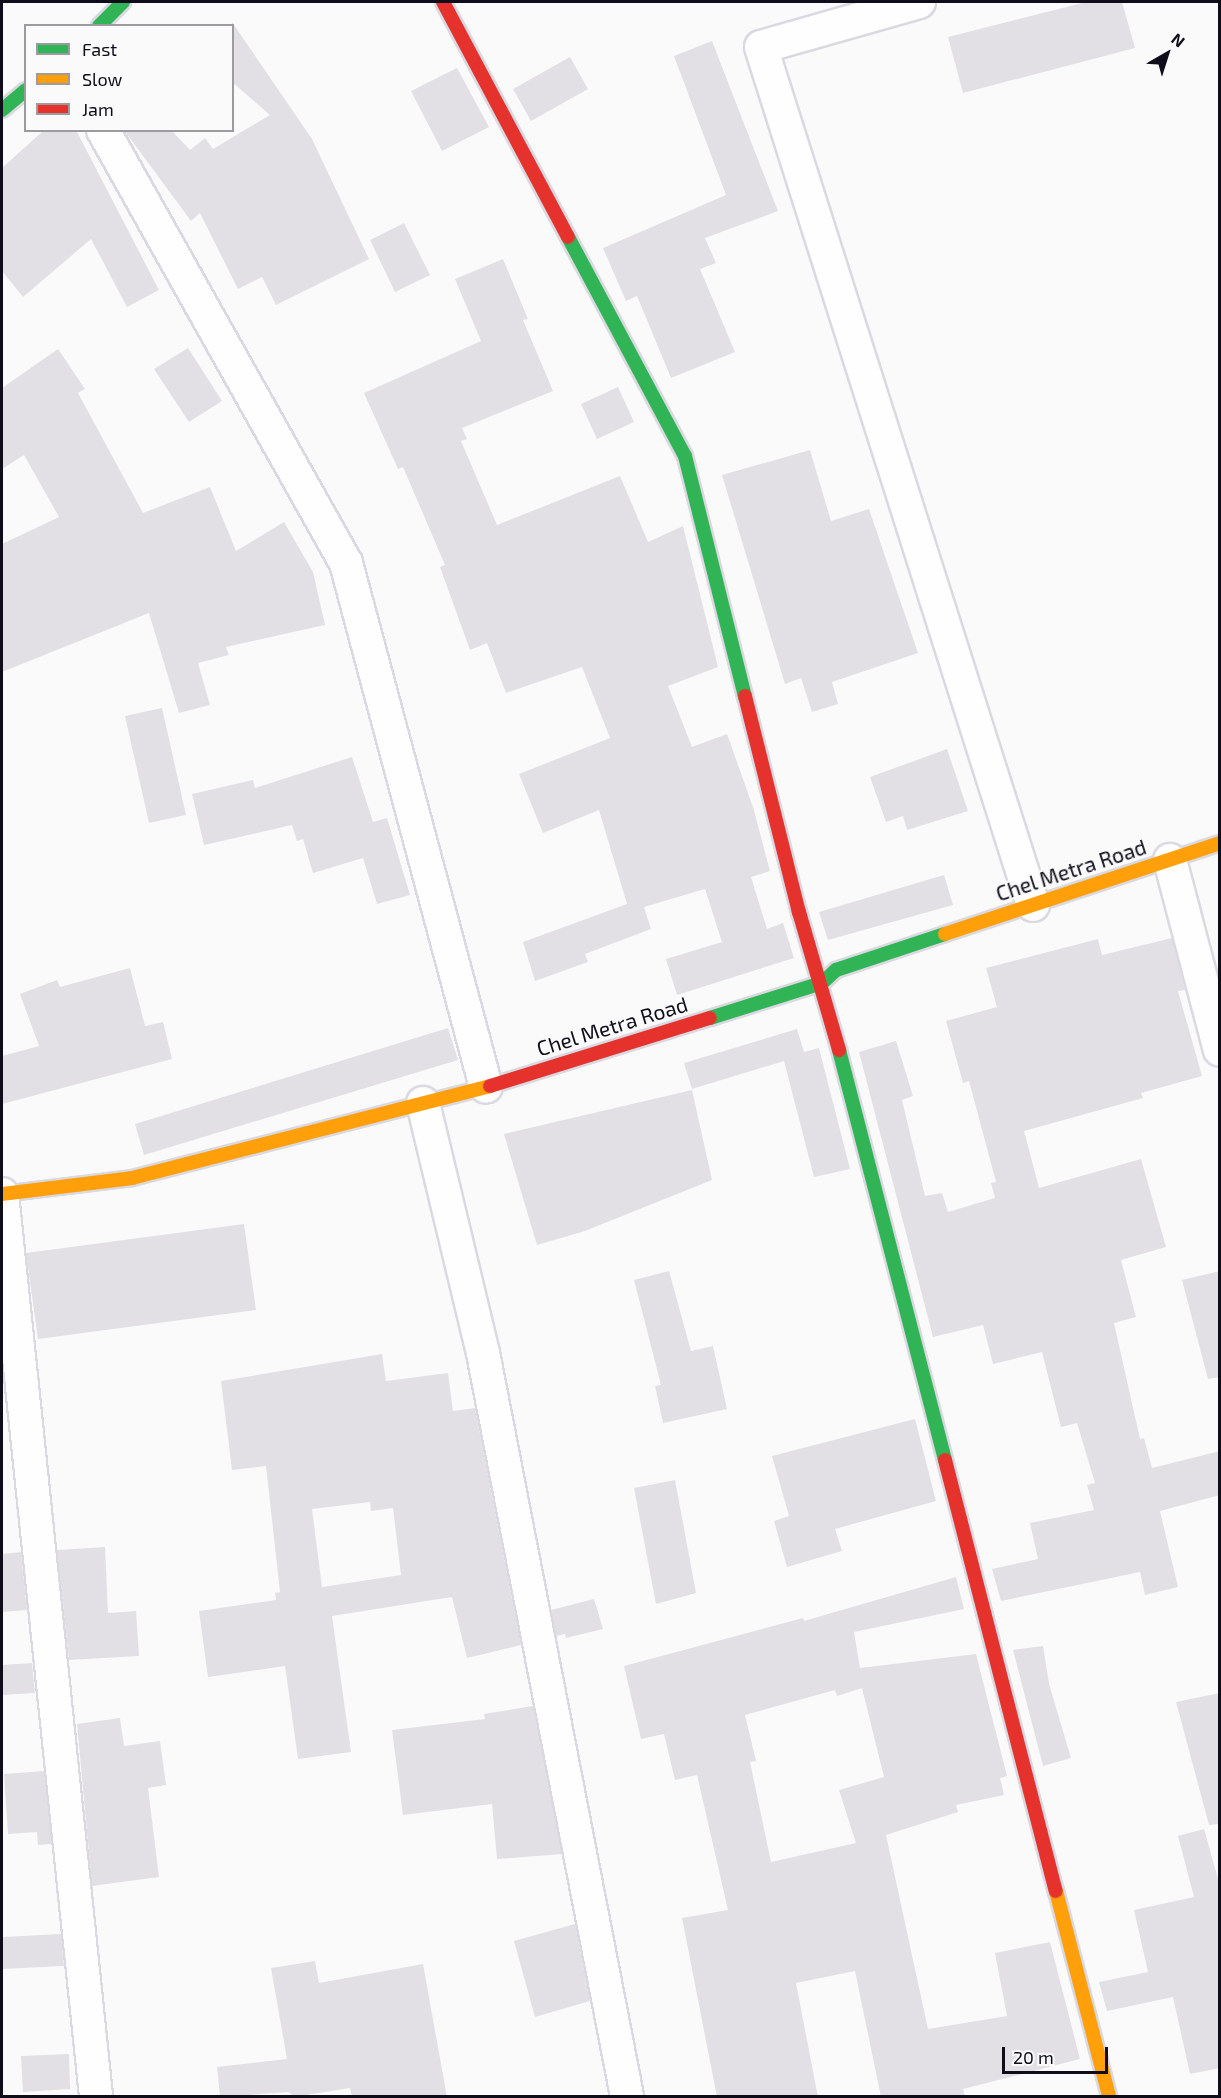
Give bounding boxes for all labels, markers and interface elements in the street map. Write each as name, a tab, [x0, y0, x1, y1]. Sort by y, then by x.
legend	[24, 24, 234, 132]
north arrow	[1137, 24, 1197, 84]
text: N	[1168, 29, 1189, 51]
text: Fast	[82, 38, 117, 60]
text: Slow	[82, 68, 122, 90]
text: Jam	[82, 98, 114, 120]
street label: Chel Metra Road	[992, 834, 1150, 906]
street label: Chel Metra Road	[533, 991, 691, 1061]
scale bar	[1005, 2035, 1112, 2073]
text: 20 m	[1013, 2046, 1054, 2068]

